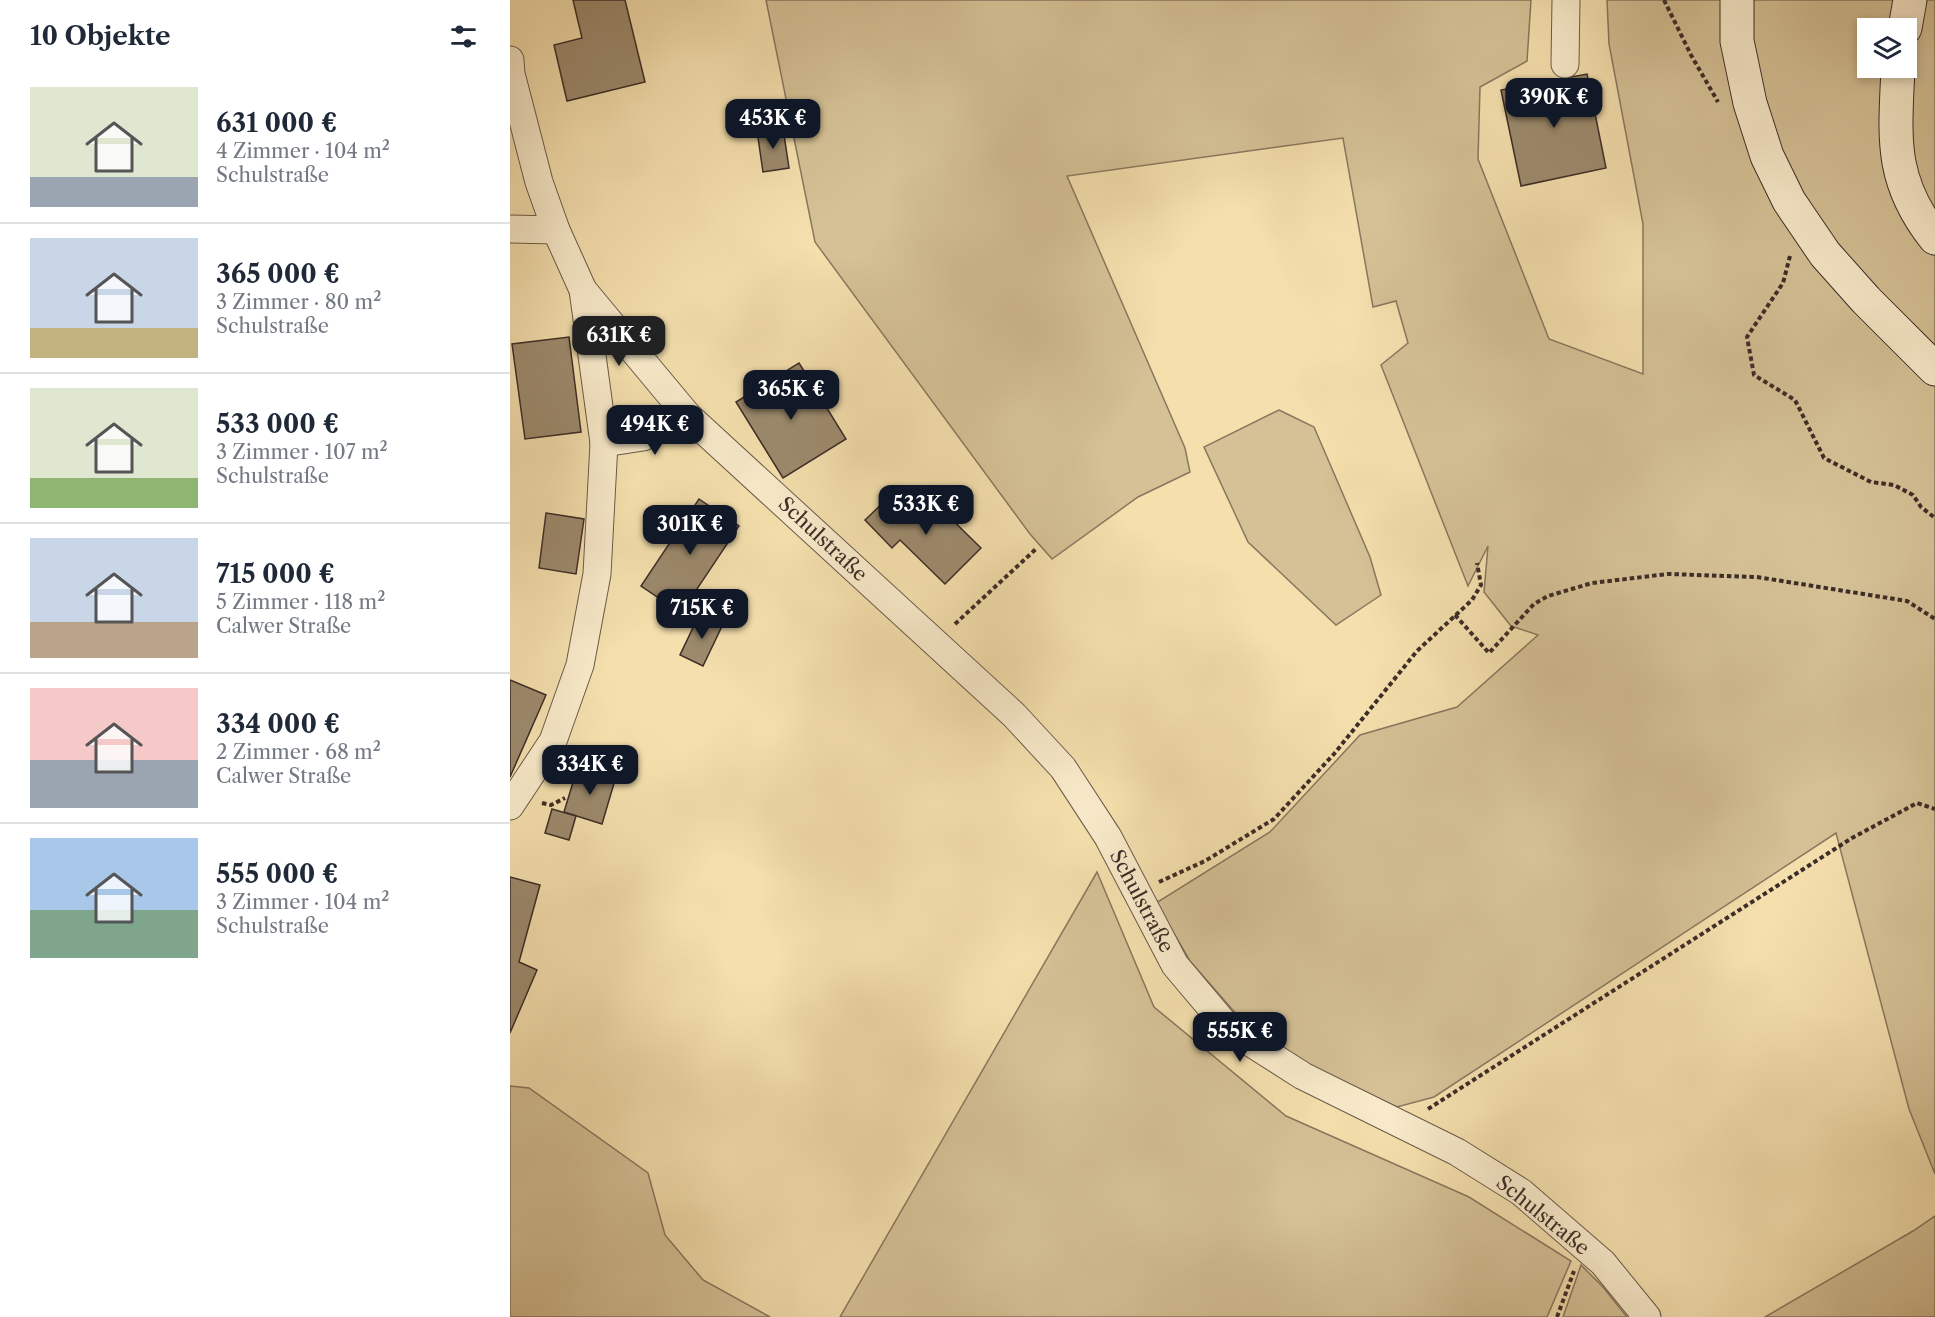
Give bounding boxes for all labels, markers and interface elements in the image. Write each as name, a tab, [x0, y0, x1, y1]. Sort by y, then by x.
map controls	[1857, 18, 1917, 78]
button: layers	[1857, 18, 1917, 78]
text: 10 Objekte	[30, 20, 171, 52]
icon: filters	[447, 20, 480, 53]
pin: 390K €	[1505, 78, 1603, 129]
text: 390K €	[1519, 85, 1589, 109]
pin: 453K €	[724, 99, 822, 150]
text: 453K €	[739, 106, 807, 130]
text: 631 000 €	[216, 107, 337, 139]
icon: home	[78, 111, 150, 183]
text: 4 Zimmer · 104 m²	[216, 139, 390, 163]
text: Schulstraße	[216, 163, 329, 187]
text: 365 000 €	[216, 258, 340, 290]
icon: home	[78, 262, 150, 334]
text: 3 Zimmer · 80 m²	[216, 290, 381, 314]
text: Schulstraße	[216, 314, 329, 338]
pin: 631K €	[570, 316, 668, 367]
text: 631K €	[586, 323, 652, 347]
pin: 365K €	[742, 370, 840, 421]
text: 365K €	[757, 377, 825, 401]
pin: 494K €	[606, 405, 704, 456]
text: 533 000 €	[216, 408, 339, 440]
icon: home	[78, 412, 150, 484]
text: 494K €	[621, 412, 689, 436]
text: 3 Zimmer · 107 m²	[216, 440, 388, 464]
text: Schulstraße	[216, 464, 329, 488]
pin: 533K €	[877, 485, 975, 536]
street label: Schulstraße	[774, 492, 872, 586]
text: 533K €	[893, 492, 959, 516]
pin: 301K €	[641, 505, 739, 556]
text: 301K €	[657, 512, 723, 536]
text: 715 000 €	[216, 558, 335, 590]
icon: home	[78, 562, 150, 634]
pin: 715K €	[653, 589, 751, 640]
text: 5 Zimmer · 118 m²	[216, 590, 385, 614]
text: 715K €	[670, 596, 734, 620]
text: Calwer Straße	[216, 614, 351, 638]
text: 334 000 €	[216, 708, 340, 740]
icon: home	[78, 712, 150, 784]
text: 2 Zimmer · 68 m²	[216, 740, 381, 764]
pin: 334K €	[541, 745, 639, 796]
text: 334K €	[556, 752, 624, 776]
text: Calwer Straße	[216, 764, 351, 788]
street label: Schulstraße	[1105, 846, 1179, 956]
text: 555 000 €	[216, 858, 338, 890]
icon: home	[78, 862, 150, 934]
text: 3 Zimmer · 104 m²	[216, 890, 389, 914]
text: Schulstraße	[216, 914, 329, 938]
pin: 555K €	[1191, 1012, 1289, 1063]
text: 555K €	[1207, 1019, 1273, 1043]
street label: Schulstraße	[1492, 1170, 1594, 1260]

